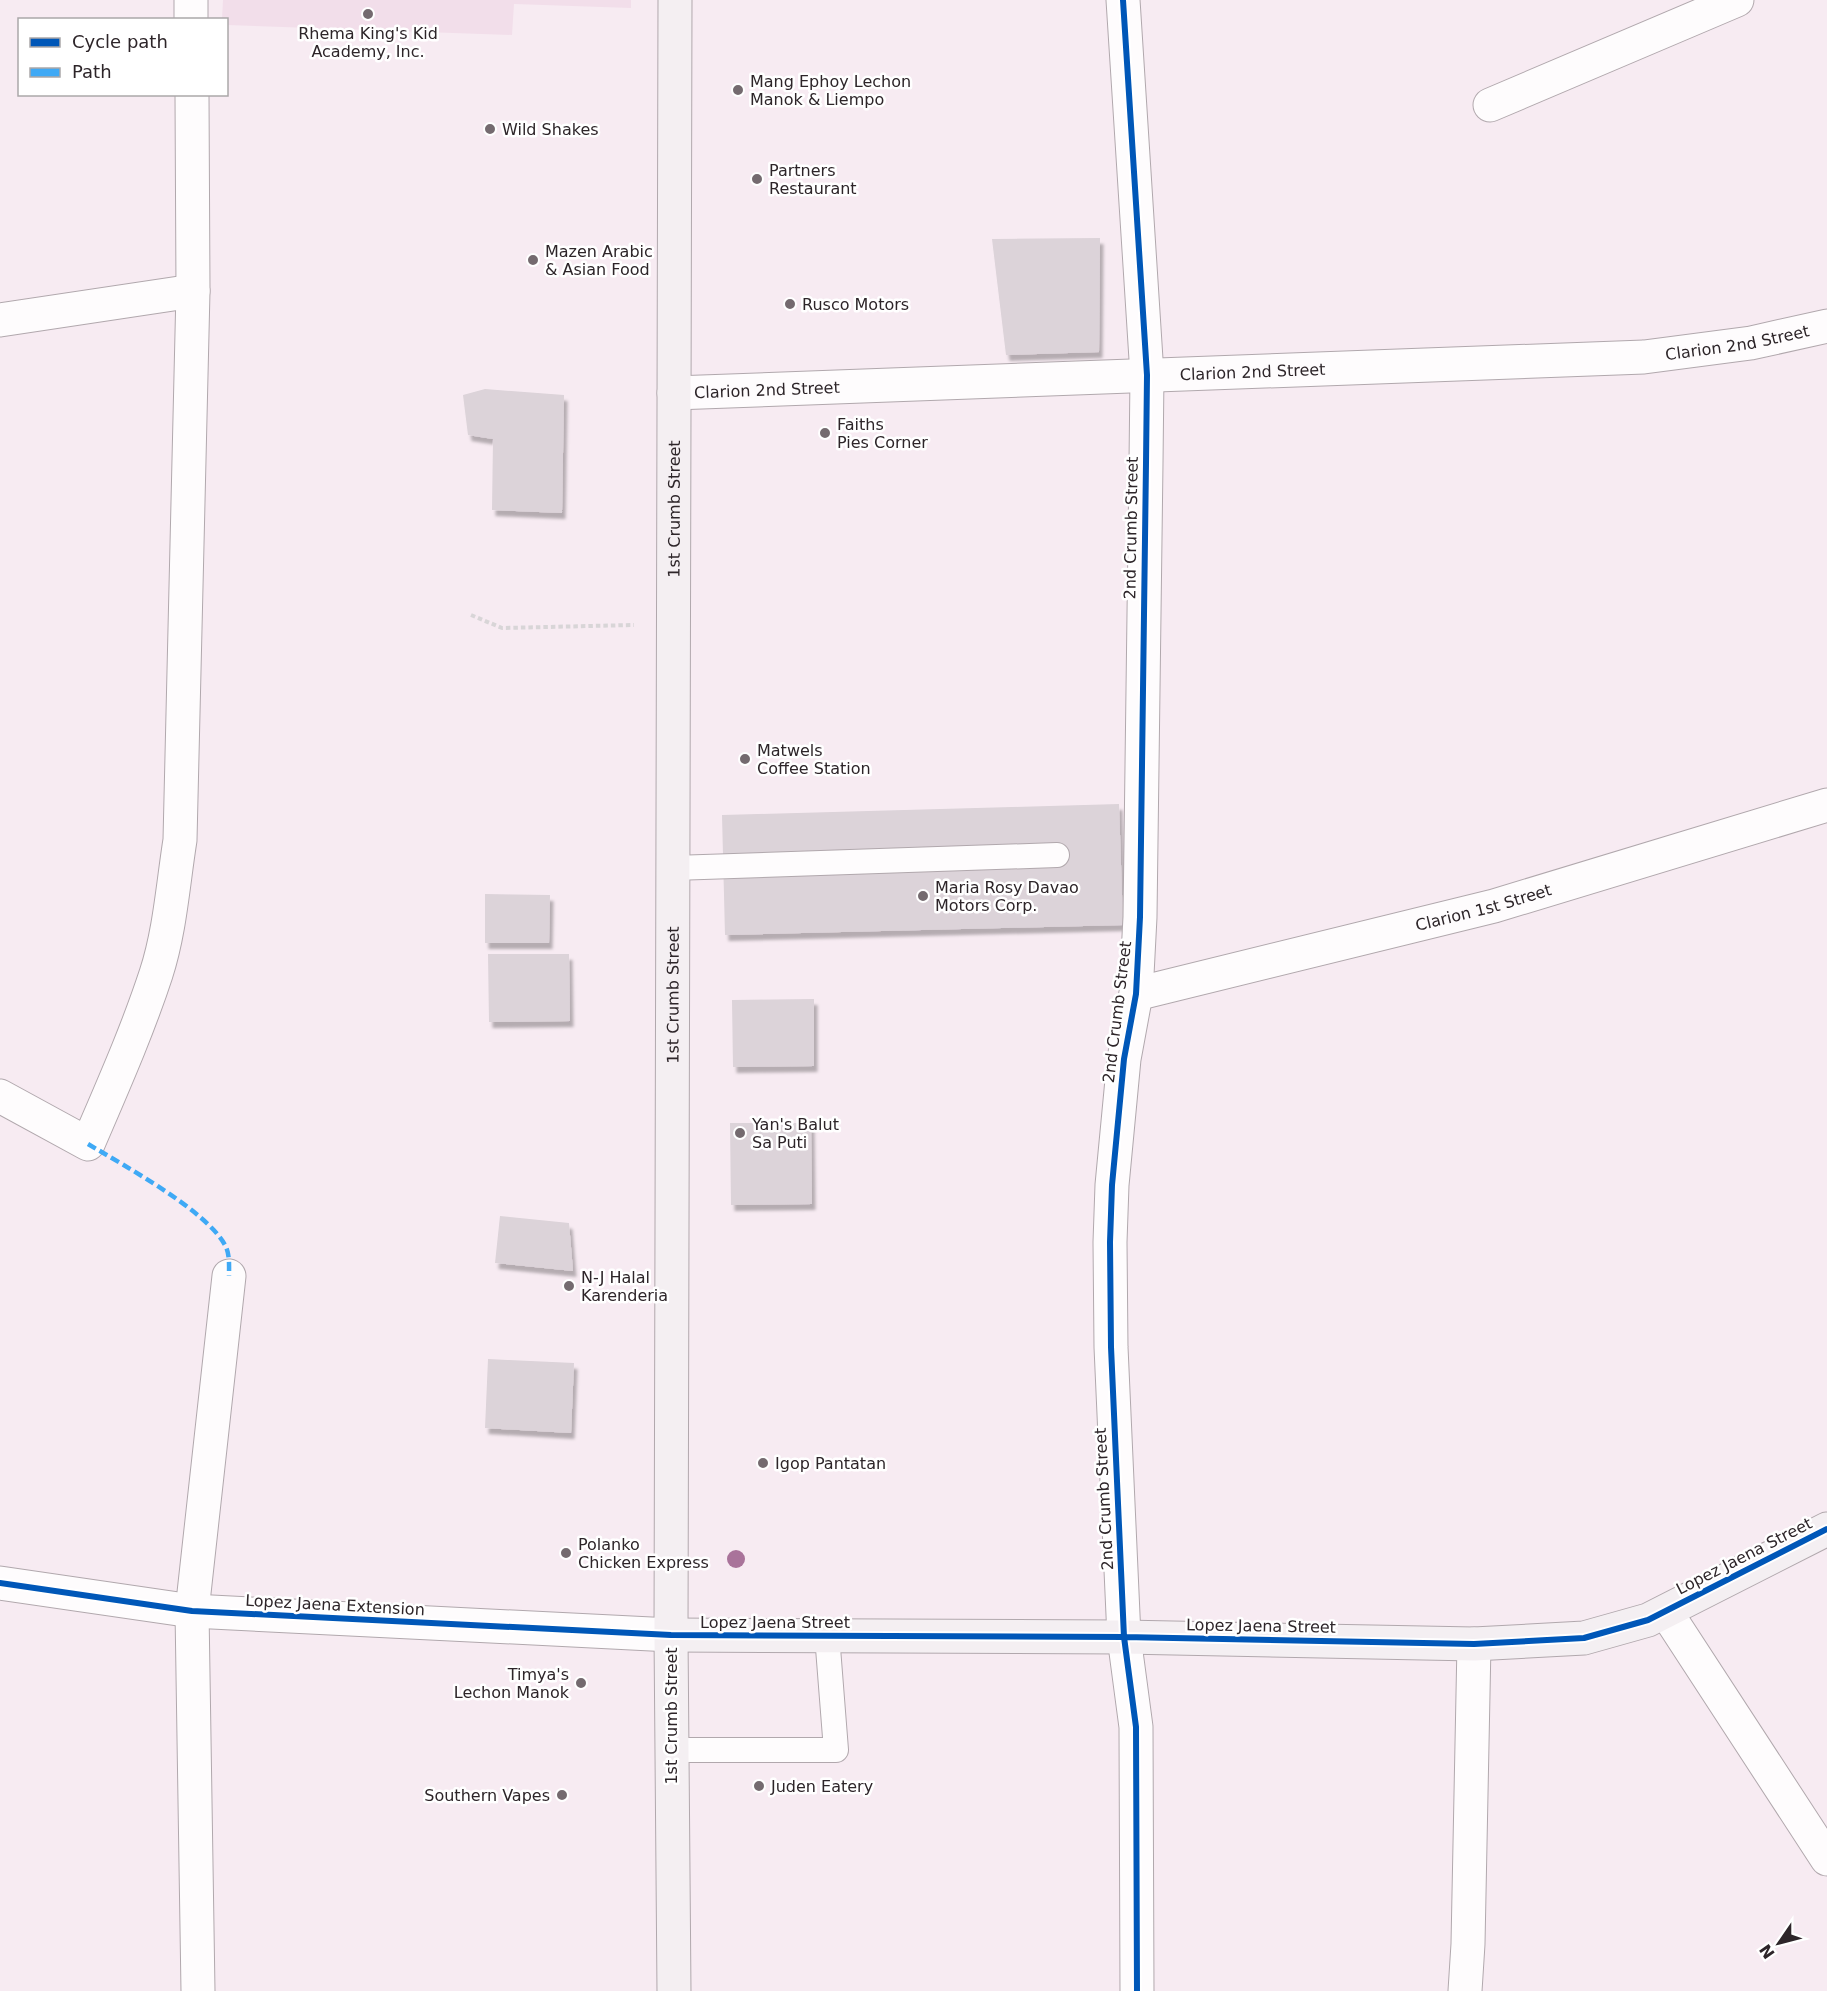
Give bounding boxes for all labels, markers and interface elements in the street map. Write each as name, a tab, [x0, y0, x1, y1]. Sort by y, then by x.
marker: Rhema King's Kid Academy, Inc.	[361, 7, 375, 21]
legend	[18, 18, 228, 96]
place label: Rhema King's Kid Academy, Inc.	[298, 24, 438, 61]
text: Cycle path	[72, 31, 168, 52]
text: Path	[72, 61, 112, 82]
place label: Mang Ephoy Lechon Manok & Liempo	[750, 72, 911, 109]
marker: Mang Ephoy Lechon Manok & Liempo	[731, 83, 745, 97]
place label: Wild Shakes	[502, 120, 599, 139]
marker: Wild Shakes	[483, 122, 497, 136]
place label: Partners Restaurant	[769, 161, 857, 198]
marker: Partners Restaurant	[750, 172, 764, 186]
place label: Mazen Arabic & Asian Food	[545, 242, 653, 279]
marker: Mazen Arabic & Asian Food	[526, 253, 540, 267]
place label: Rusco Motors	[802, 295, 909, 314]
marker: Rusco Motors	[783, 297, 797, 311]
street label: Clarion 2nd Street	[1664, 321, 1811, 364]
street label: Clarion 2nd Street	[1179, 359, 1326, 384]
street label: Clarion 2nd Street	[694, 377, 840, 402]
place label: Faiths Pies Corner	[837, 415, 928, 452]
marker: Faiths Pies Corner	[818, 426, 832, 440]
street label: 1st Crumb Street	[664, 440, 683, 578]
street label: 2nd Crumb Street	[1120, 456, 1142, 600]
place label: Matwels Coffee Station	[757, 741, 871, 778]
marker: Matwels Coffee Station	[738, 752, 752, 766]
place label: Maria Rosy Davao Motors Corp.	[935, 878, 1079, 915]
street label: Clarion 1st Street	[1413, 880, 1554, 934]
marker: Maria Rosy Davao Motors Corp.	[916, 889, 930, 903]
street label: 1st Crumb Street	[663, 926, 682, 1064]
street label: 2nd Crumb Street	[1099, 940, 1135, 1084]
place label: Yan's Balut Sa Puti	[751, 1115, 839, 1152]
marker: Yan's Balut Sa Puti	[733, 1126, 747, 1140]
place label: N-J Halal Karenderia	[581, 1268, 668, 1305]
marker: N-J Halal Karenderia	[562, 1279, 576, 1293]
street label: 2nd Crumb Street	[1091, 1427, 1117, 1571]
place label: Igop Pantatan	[775, 1454, 886, 1473]
marker: Igop Pantatan	[756, 1456, 770, 1470]
street label: Lopez Jaena Street	[1673, 1514, 1815, 1598]
place label: Polanko Chicken Express	[578, 1535, 709, 1572]
marker: Polanko Chicken Express	[559, 1546, 573, 1560]
street label: Lopez Jaena Extension	[245, 1591, 425, 1619]
street label: Lopez Jaena Street	[700, 1613, 850, 1632]
street label: Lopez Jaena Street	[1186, 1615, 1336, 1637]
street label: 1st Crumb Street	[662, 1647, 681, 1785]
place label: Timya's Lechon Manok	[454, 1665, 570, 1702]
marker: Timya's Lechon Manok	[574, 1676, 588, 1690]
place label: Juden Eatery	[770, 1777, 873, 1796]
marker: Juden Eatery	[752, 1779, 766, 1793]
place label: Southern Vapes	[424, 1786, 550, 1805]
marker: Southern Vapes	[555, 1788, 569, 1802]
north arrow	[1749, 1913, 1809, 1973]
text: N	[1756, 1940, 1779, 1962]

